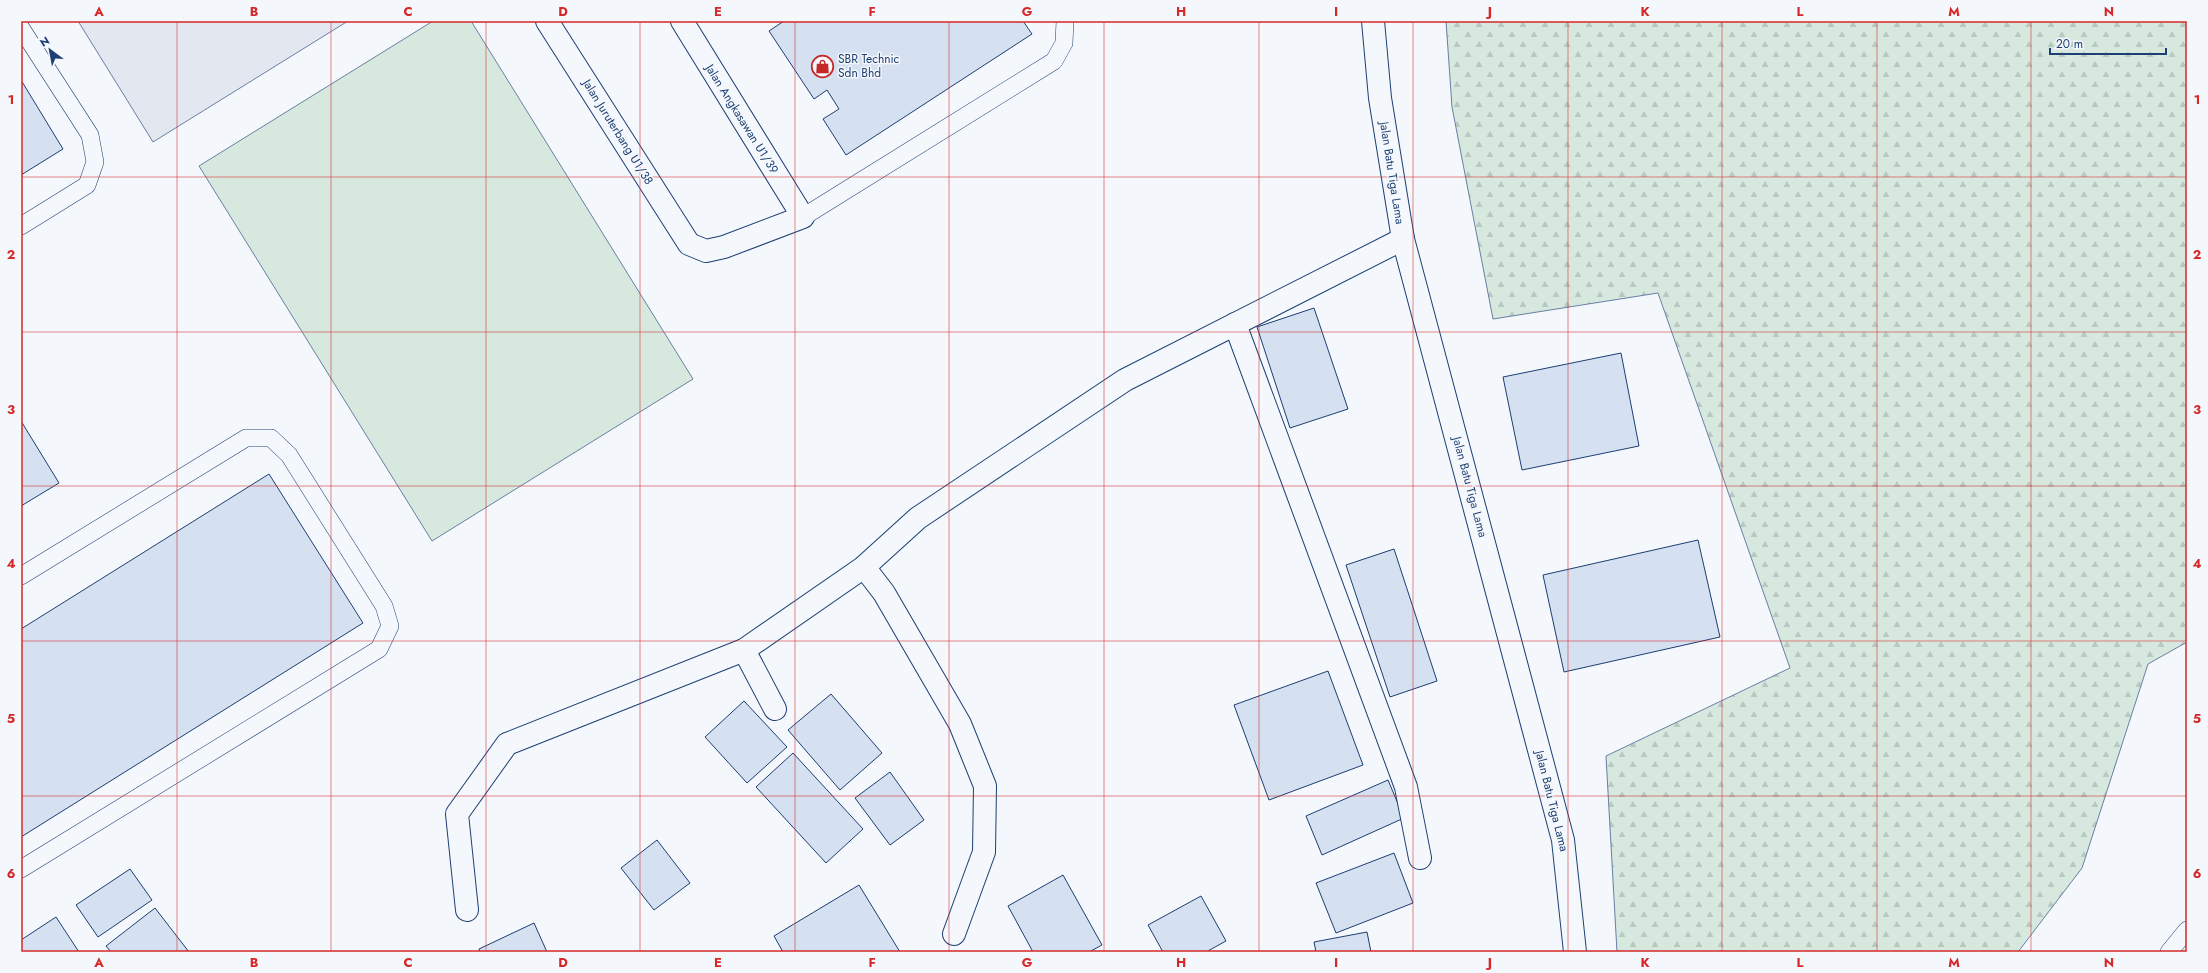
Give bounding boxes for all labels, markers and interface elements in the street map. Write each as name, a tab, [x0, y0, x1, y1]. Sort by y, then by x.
text: A	[93, 2, 104, 21]
text: B	[250, 2, 259, 21]
text: C	[403, 2, 413, 21]
text: D	[558, 2, 568, 21]
text: E	[714, 2, 722, 21]
text: F	[868, 2, 876, 21]
text: G	[1022, 2, 1033, 21]
text: H	[1176, 2, 1186, 21]
text: I	[1334, 2, 1338, 21]
text: J	[1485, 2, 1492, 21]
text: K	[1640, 2, 1650, 21]
text: L	[1797, 2, 1804, 21]
text: M	[1948, 2, 1960, 21]
text: N	[2104, 2, 2114, 21]
north arrow	[30, 30, 70, 70]
scale bar	[2050, 30, 2166, 56]
text: N	[37, 32, 53, 51]
text: 20 m	[2056, 35, 2083, 53]
place label: SBR Technic Sdn Bhd	[838, 50, 900, 82]
shop icon: SBR Technic Sdn Bhd	[810, 53, 836, 79]
street label: Jalan Angkasawan U1/39	[700, 59, 783, 177]
street label: Jalan Juruterbang U1/38	[577, 74, 658, 188]
text: 1	[8, 90, 14, 109]
text: 1	[2194, 90, 2200, 109]
street label: Jalan Batu Tiga Lama	[1375, 118, 1409, 226]
text: 2	[7, 245, 15, 264]
text: 2	[2193, 245, 2201, 264]
text: 3	[7, 400, 15, 419]
text: 3	[2193, 400, 2201, 419]
street label: Jalan Batu Tiga Lama	[1447, 433, 1492, 540]
text: 4	[6, 554, 16, 573]
text: 4	[2192, 554, 2202, 573]
text: 5	[7, 709, 15, 728]
text: 5	[2193, 709, 2201, 728]
street label: Jalan Batu Tiga Lama	[1530, 747, 1573, 854]
text: 6	[7, 864, 16, 883]
text: 6	[2193, 864, 2202, 883]
text: A	[93, 953, 104, 972]
text: B	[250, 953, 259, 972]
text: C	[403, 953, 413, 972]
text: D	[558, 953, 568, 972]
text: E	[714, 953, 722, 972]
text: F	[868, 953, 876, 972]
text: G	[1022, 953, 1033, 972]
text: H	[1176, 953, 1186, 972]
text: I	[1334, 953, 1338, 972]
text: J	[1485, 953, 1492, 972]
text: K	[1640, 953, 1650, 972]
text: L	[1797, 953, 1804, 972]
text: M	[1948, 953, 1960, 972]
text: N	[2104, 953, 2114, 972]

